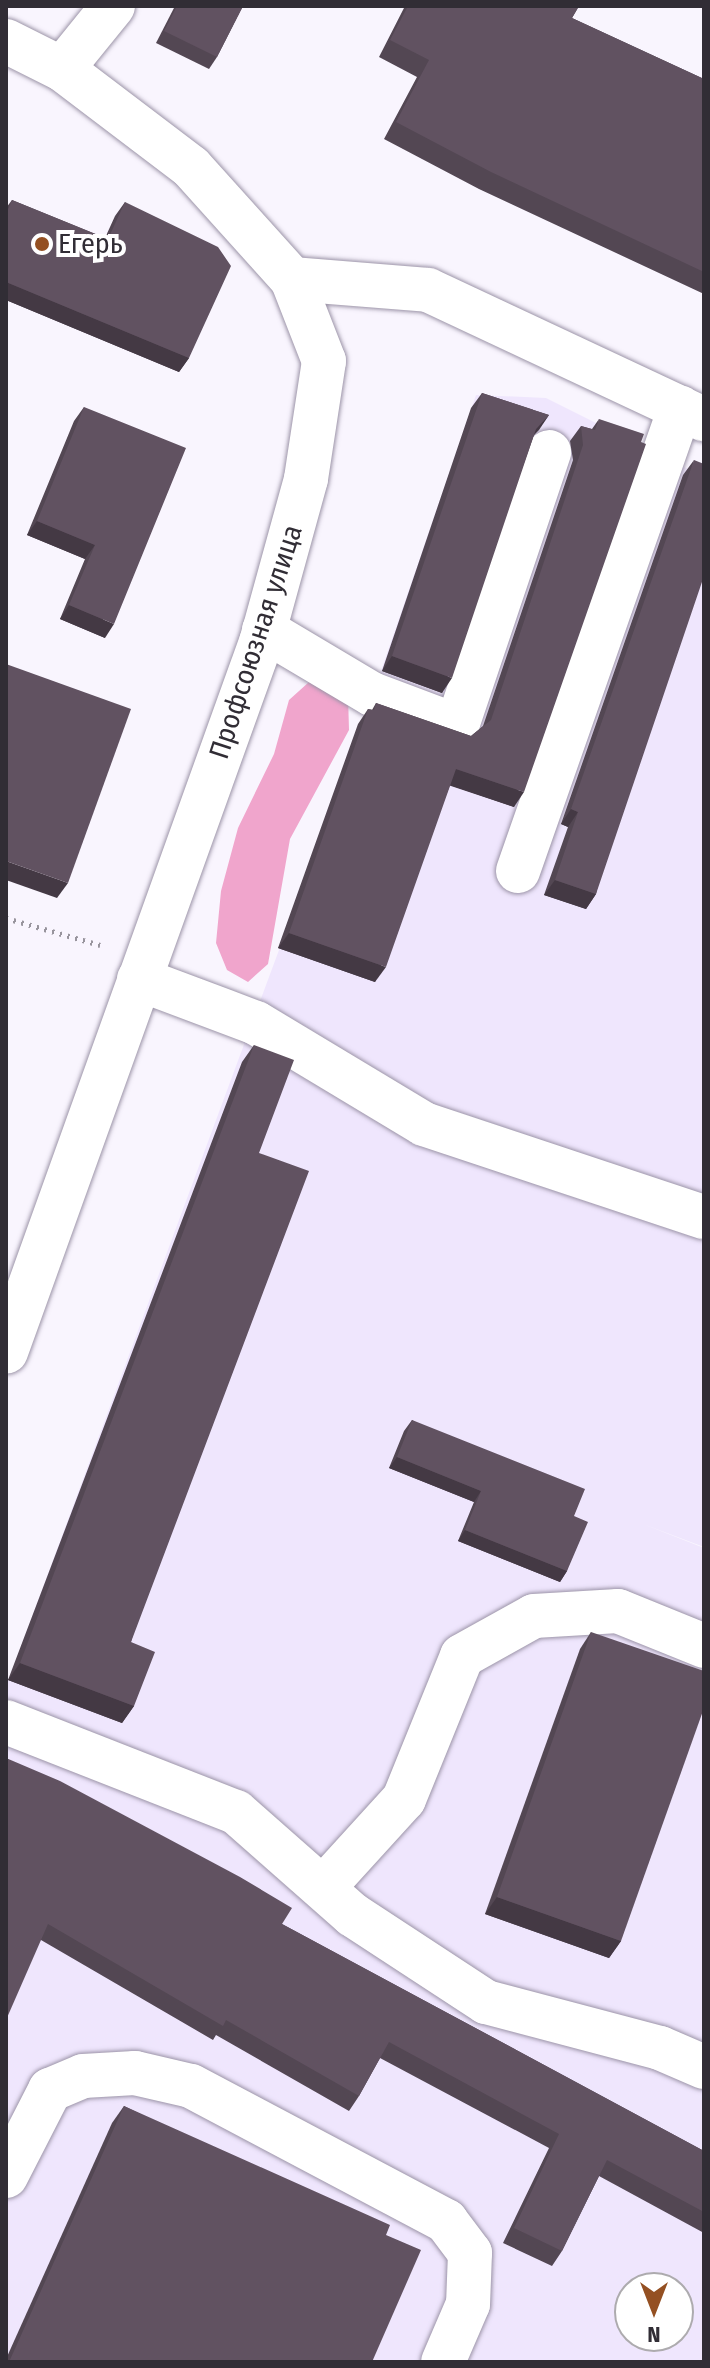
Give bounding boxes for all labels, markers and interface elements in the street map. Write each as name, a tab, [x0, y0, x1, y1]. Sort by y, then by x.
place label: Егерь	[58, 227, 123, 261]
marker: Егерь	[33, 235, 51, 253]
street label: Профсоюзная улица	[202, 521, 310, 763]
north arrow	[614, 2272, 694, 2352]
text: N	[647, 2321, 661, 2348]

